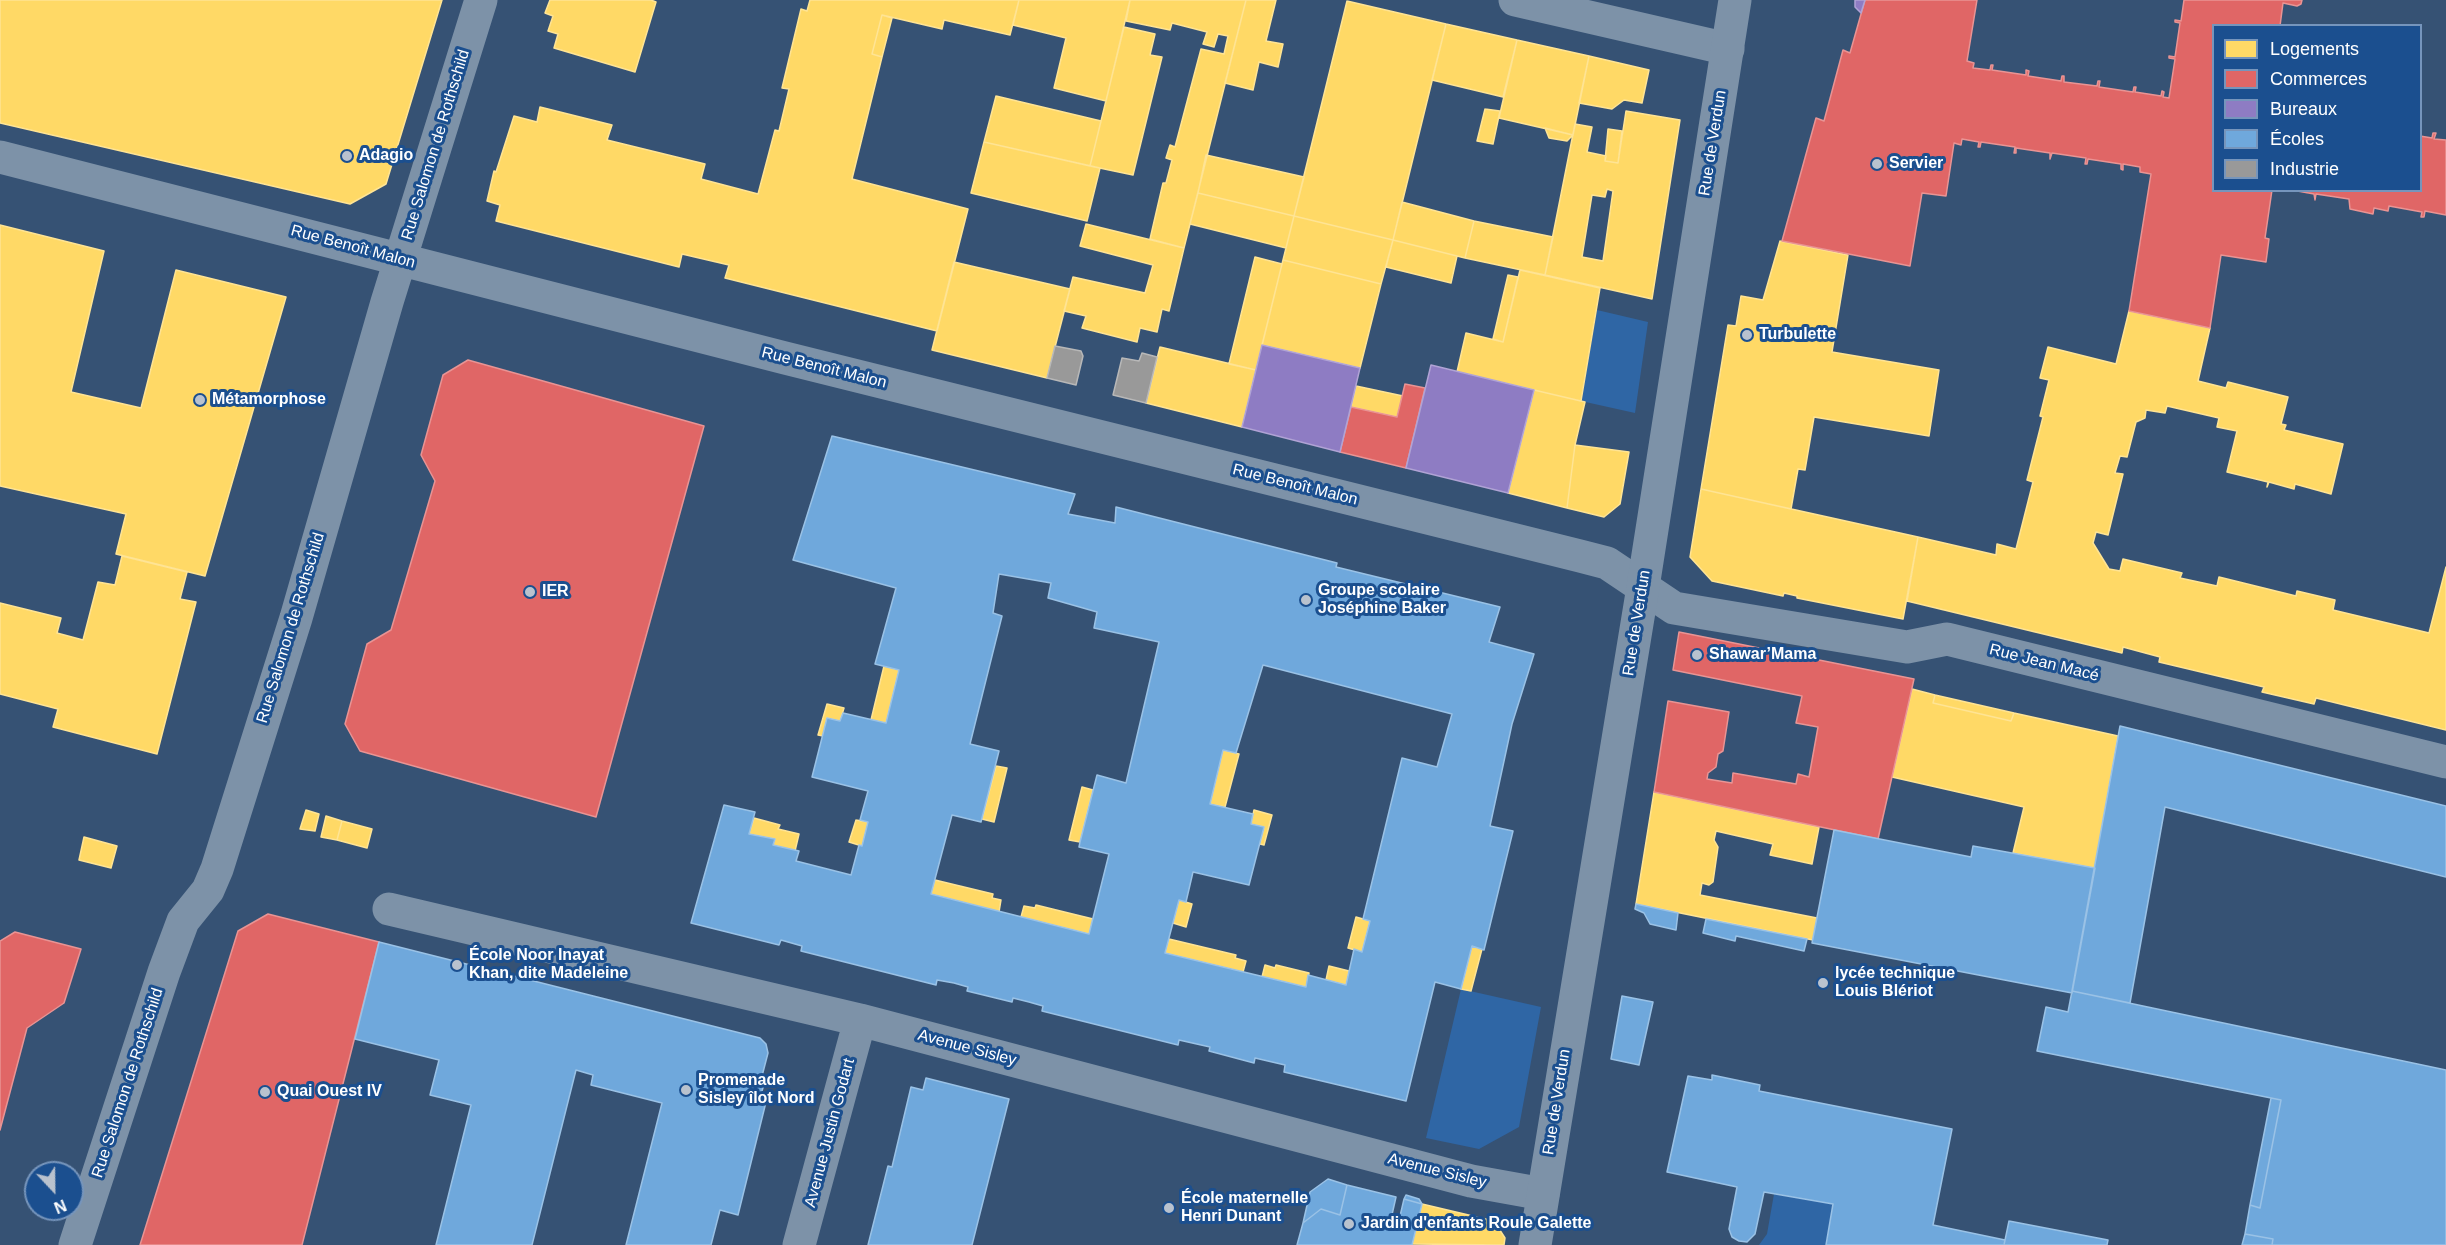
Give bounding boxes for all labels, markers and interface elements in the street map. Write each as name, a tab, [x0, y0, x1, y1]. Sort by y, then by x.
legend	[2212, 24, 2422, 192]
text: Logements	[2270, 39, 2359, 59]
street label: Rue Salomon de Rothschild	[398, 47, 474, 243]
text: Commerces	[2270, 69, 2367, 89]
street label: Rue de Verdun	[1695, 89, 1731, 197]
text: Bureaux	[2270, 99, 2337, 119]
text: Écoles	[2270, 129, 2324, 149]
place label: Adagio	[359, 146, 413, 166]
marker: Adagio	[340, 149, 354, 163]
place label: Servier	[1889, 154, 1943, 174]
marker: Servier	[1870, 157, 1884, 171]
text: Industrie	[2270, 159, 2339, 179]
street label: Rue Benoît Malon	[289, 221, 417, 273]
place label: Turbulette	[1759, 325, 1836, 345]
marker: Turbulette	[1740, 328, 1754, 342]
street label: Rue Benoît Malon	[760, 343, 888, 393]
place label: Métamorphose	[212, 390, 326, 410]
marker: Métamorphose	[193, 393, 207, 407]
street label: Rue Benoît Malon	[1231, 460, 1359, 510]
street label: Rue Salomon de Rothschild	[253, 530, 329, 726]
street label: Rue de Verdun	[1619, 569, 1655, 677]
place label: Groupe scolaire Joséphine Baker	[1318, 581, 1446, 619]
place label: IER	[542, 582, 569, 602]
marker: IER	[523, 585, 537, 599]
marker: Groupe scolaire Joséphine Baker	[1299, 593, 1313, 607]
street label: Rue Jean Macé	[1987, 640, 2101, 686]
place label: Shawar’Mama	[1709, 645, 1816, 665]
marker: Shawar’Mama	[1690, 648, 1704, 662]
place label: École Noor Inayat Khan, dite Madeleine	[469, 946, 628, 984]
marker: École Noor Inayat Khan, dite Madeleine	[450, 958, 464, 972]
place label: lycée technique Louis Blériot	[1835, 964, 1955, 1002]
marker: lycée technique Louis Blériot	[1816, 976, 1830, 990]
street label: Rue Salomon de Rothschild	[88, 986, 168, 1180]
street label: Avenue Sisley	[916, 1026, 1018, 1070]
street label: Rue de Verdun	[1539, 1048, 1575, 1156]
street label: Avenue Justin Godart	[801, 1056, 859, 1210]
place label: Promenade Sisley îlot Nord	[698, 1071, 814, 1109]
place label: Quai Ouest IV	[277, 1082, 382, 1102]
marker: Promenade Sisley îlot Nord	[679, 1083, 693, 1097]
marker: Quai Ouest IV	[258, 1085, 272, 1099]
street label: Avenue Sisley	[1386, 1149, 1488, 1193]
north arrow	[24, 1161, 84, 1221]
place label: École maternelle Henri Dunant	[1181, 1189, 1308, 1227]
text: N	[52, 1196, 69, 1216]
marker: École maternelle Henri Dunant	[1162, 1201, 1176, 1215]
place label: Jardin d'enfants Roule Galette	[1361, 1214, 1592, 1234]
marker: Jardin d'enfants Roule Galette	[1342, 1217, 1356, 1231]

